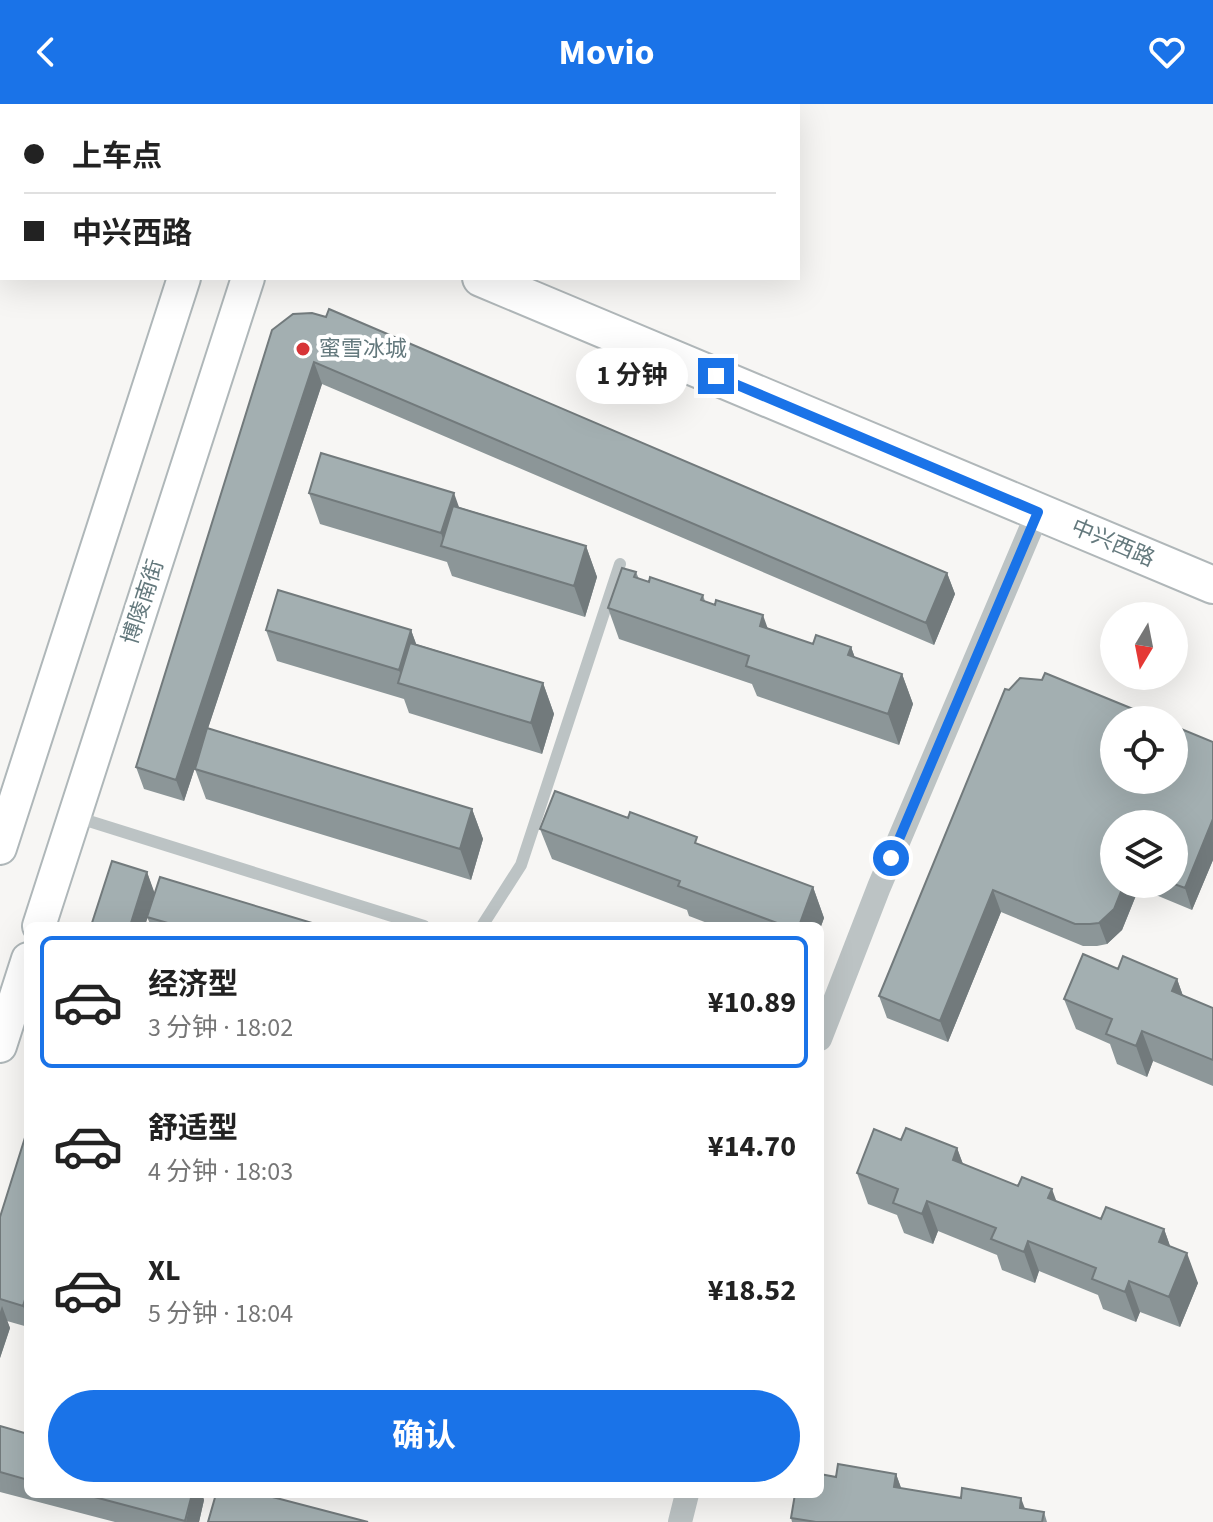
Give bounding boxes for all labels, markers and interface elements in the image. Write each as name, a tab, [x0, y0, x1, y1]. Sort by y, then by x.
text: Movio	[559, 27, 654, 78]
icon: back	[24, 30, 68, 74]
icon: heart	[1145, 30, 1189, 74]
text: 上车点	[72, 135, 162, 178]
text: 中兴西路	[72, 212, 192, 255]
place label: 蜜雪冰城	[319, 333, 407, 365]
marker: 蜜雪冰城	[294, 340, 312, 358]
callout: 1 分钟	[576, 348, 688, 404]
text: 1 分钟	[597, 357, 667, 394]
route end	[698, 358, 734, 394]
street label: 中兴西路	[1066, 511, 1160, 575]
street label: 博陵南街	[114, 555, 172, 649]
north arrow	[1100, 602, 1188, 690]
map controls	[1100, 602, 1188, 898]
button: locate	[1100, 706, 1188, 794]
button: layers	[1100, 810, 1188, 898]
route start	[873, 840, 909, 876]
text: 经济型	[148, 963, 238, 1006]
icon: car	[52, 966, 124, 1038]
text: ¥10.89	[708, 981, 796, 1024]
text: 3 分钟 · 18:02	[148, 1009, 293, 1046]
text: 舒适型	[148, 1107, 238, 1150]
icon: car	[52, 1110, 124, 1182]
text: ¥14.70	[708, 1125, 796, 1168]
text: 4 分钟 · 18:03	[148, 1153, 293, 1190]
text: XL	[148, 1249, 181, 1292]
icon: car	[52, 1254, 124, 1326]
text: ¥18.52	[708, 1269, 796, 1312]
text: 5 分钟 · 18:04	[148, 1295, 293, 1332]
button: 确认	[48, 1390, 800, 1482]

